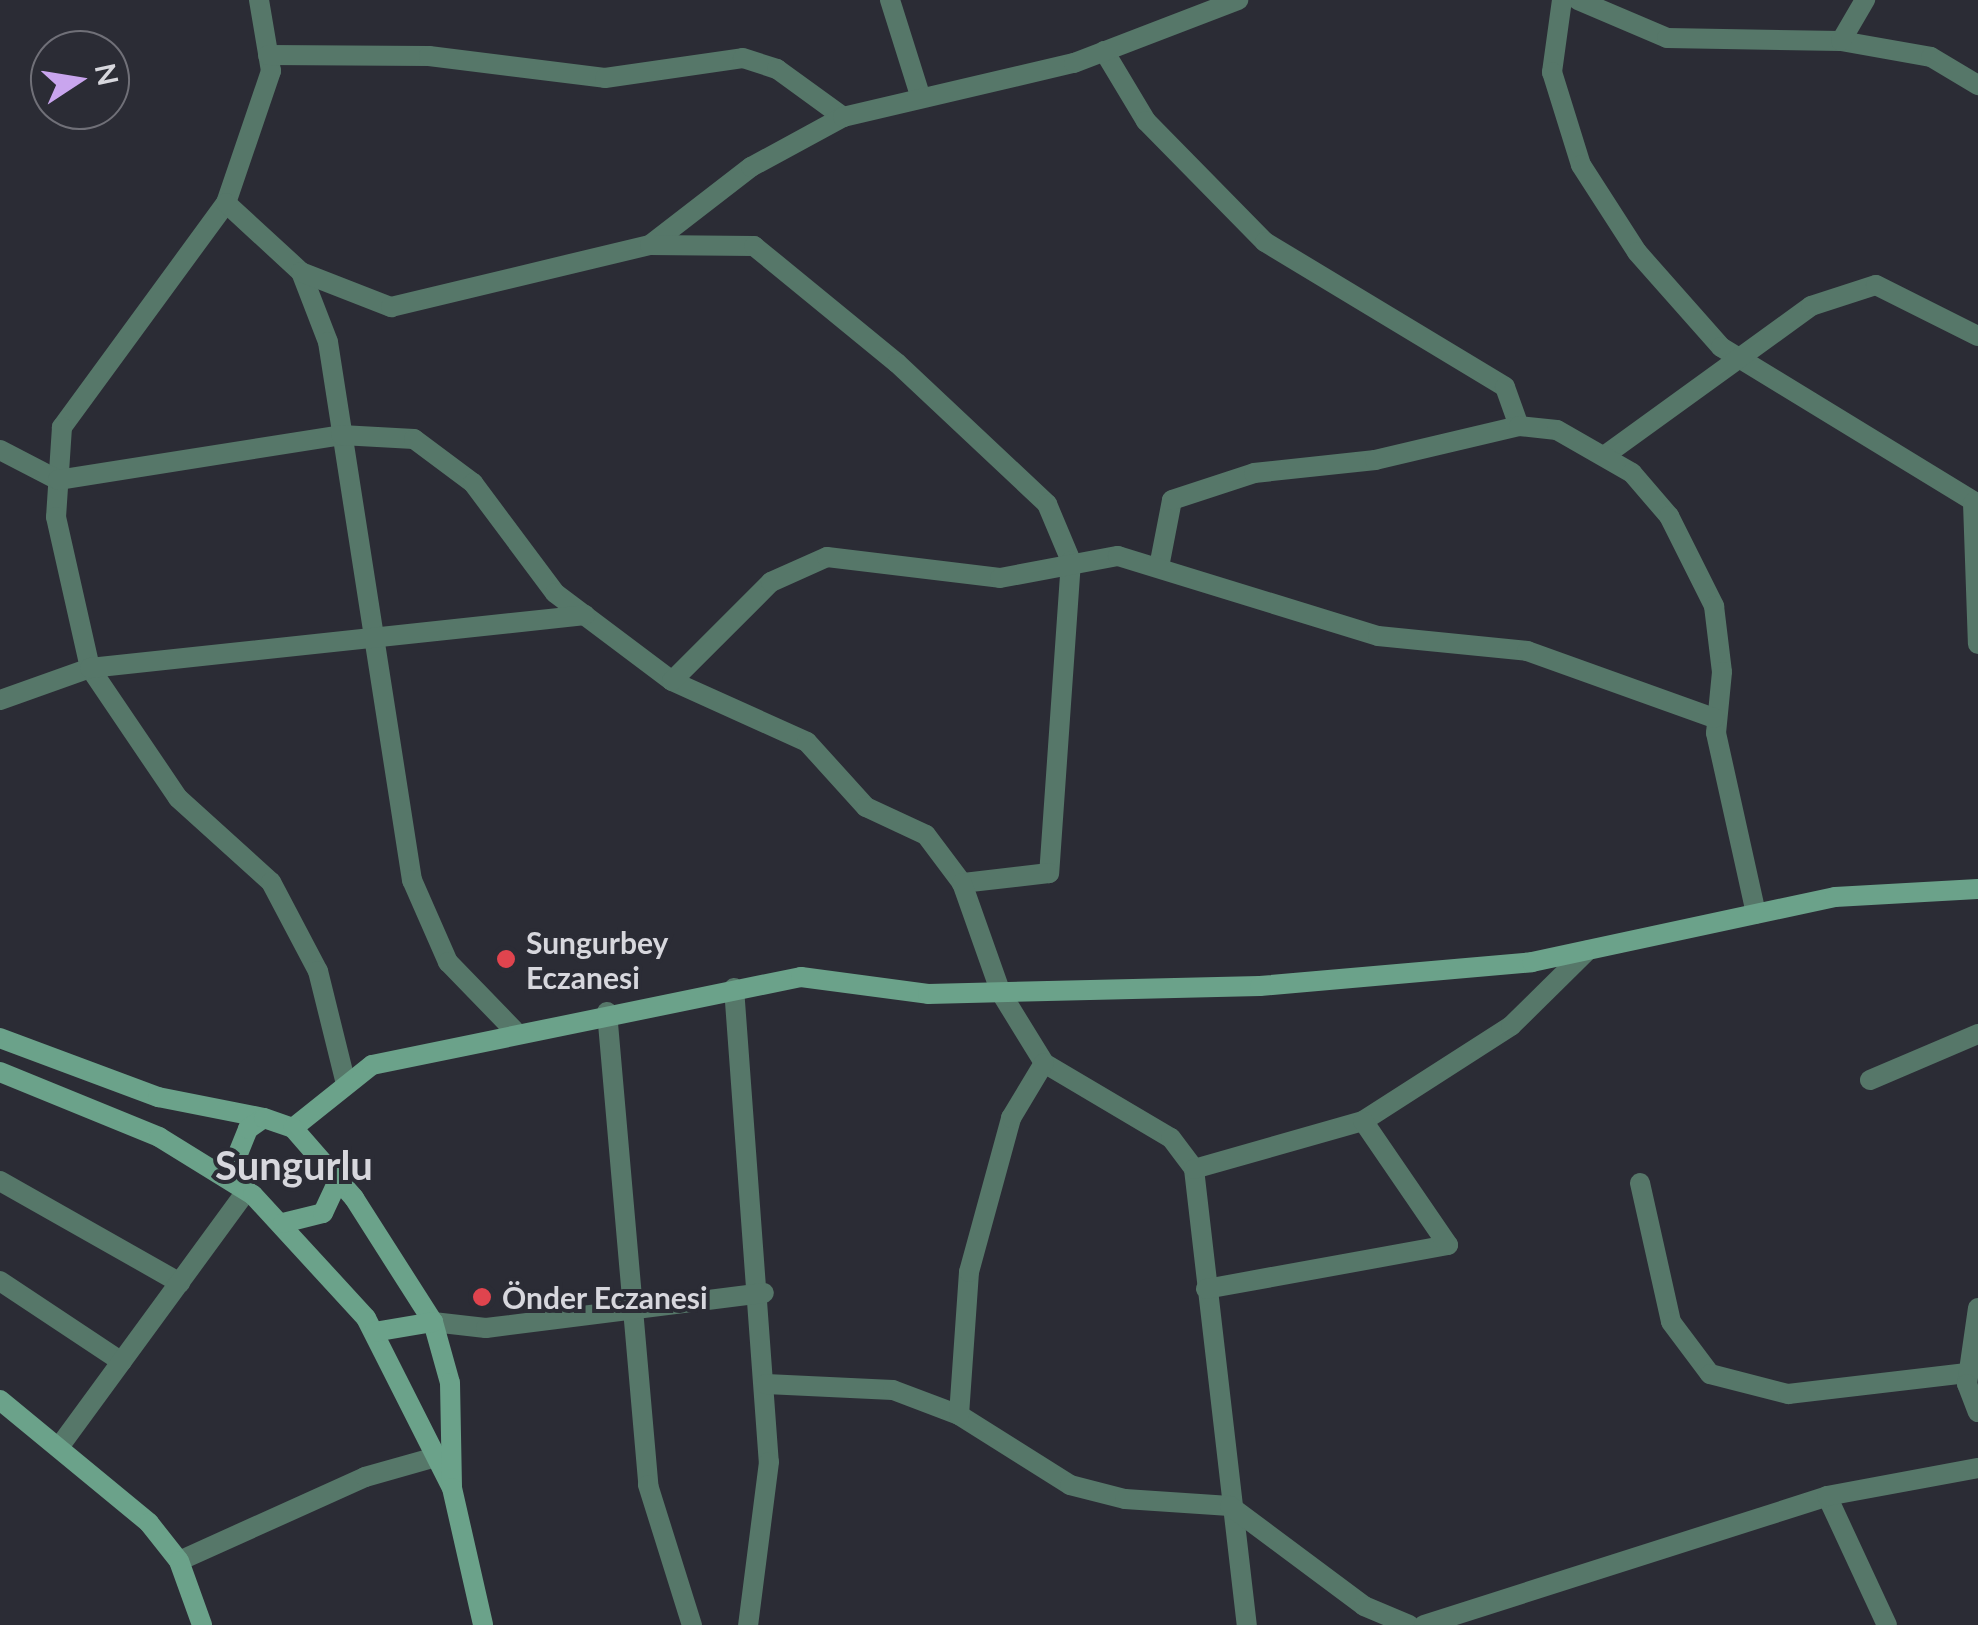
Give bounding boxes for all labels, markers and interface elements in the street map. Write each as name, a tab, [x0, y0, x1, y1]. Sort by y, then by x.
north arrow	[30, 30, 130, 130]
text: N	[89, 60, 126, 88]
place label: Sungurbey Eczanesi	[526, 924, 668, 994]
marker: Sungurbey Eczanesi	[495, 948, 517, 970]
district label: Sungurlu	[215, 1141, 373, 1189]
place label: Önder Eczanesi	[502, 1279, 708, 1315]
marker: Önder Eczanesi	[471, 1286, 493, 1308]

